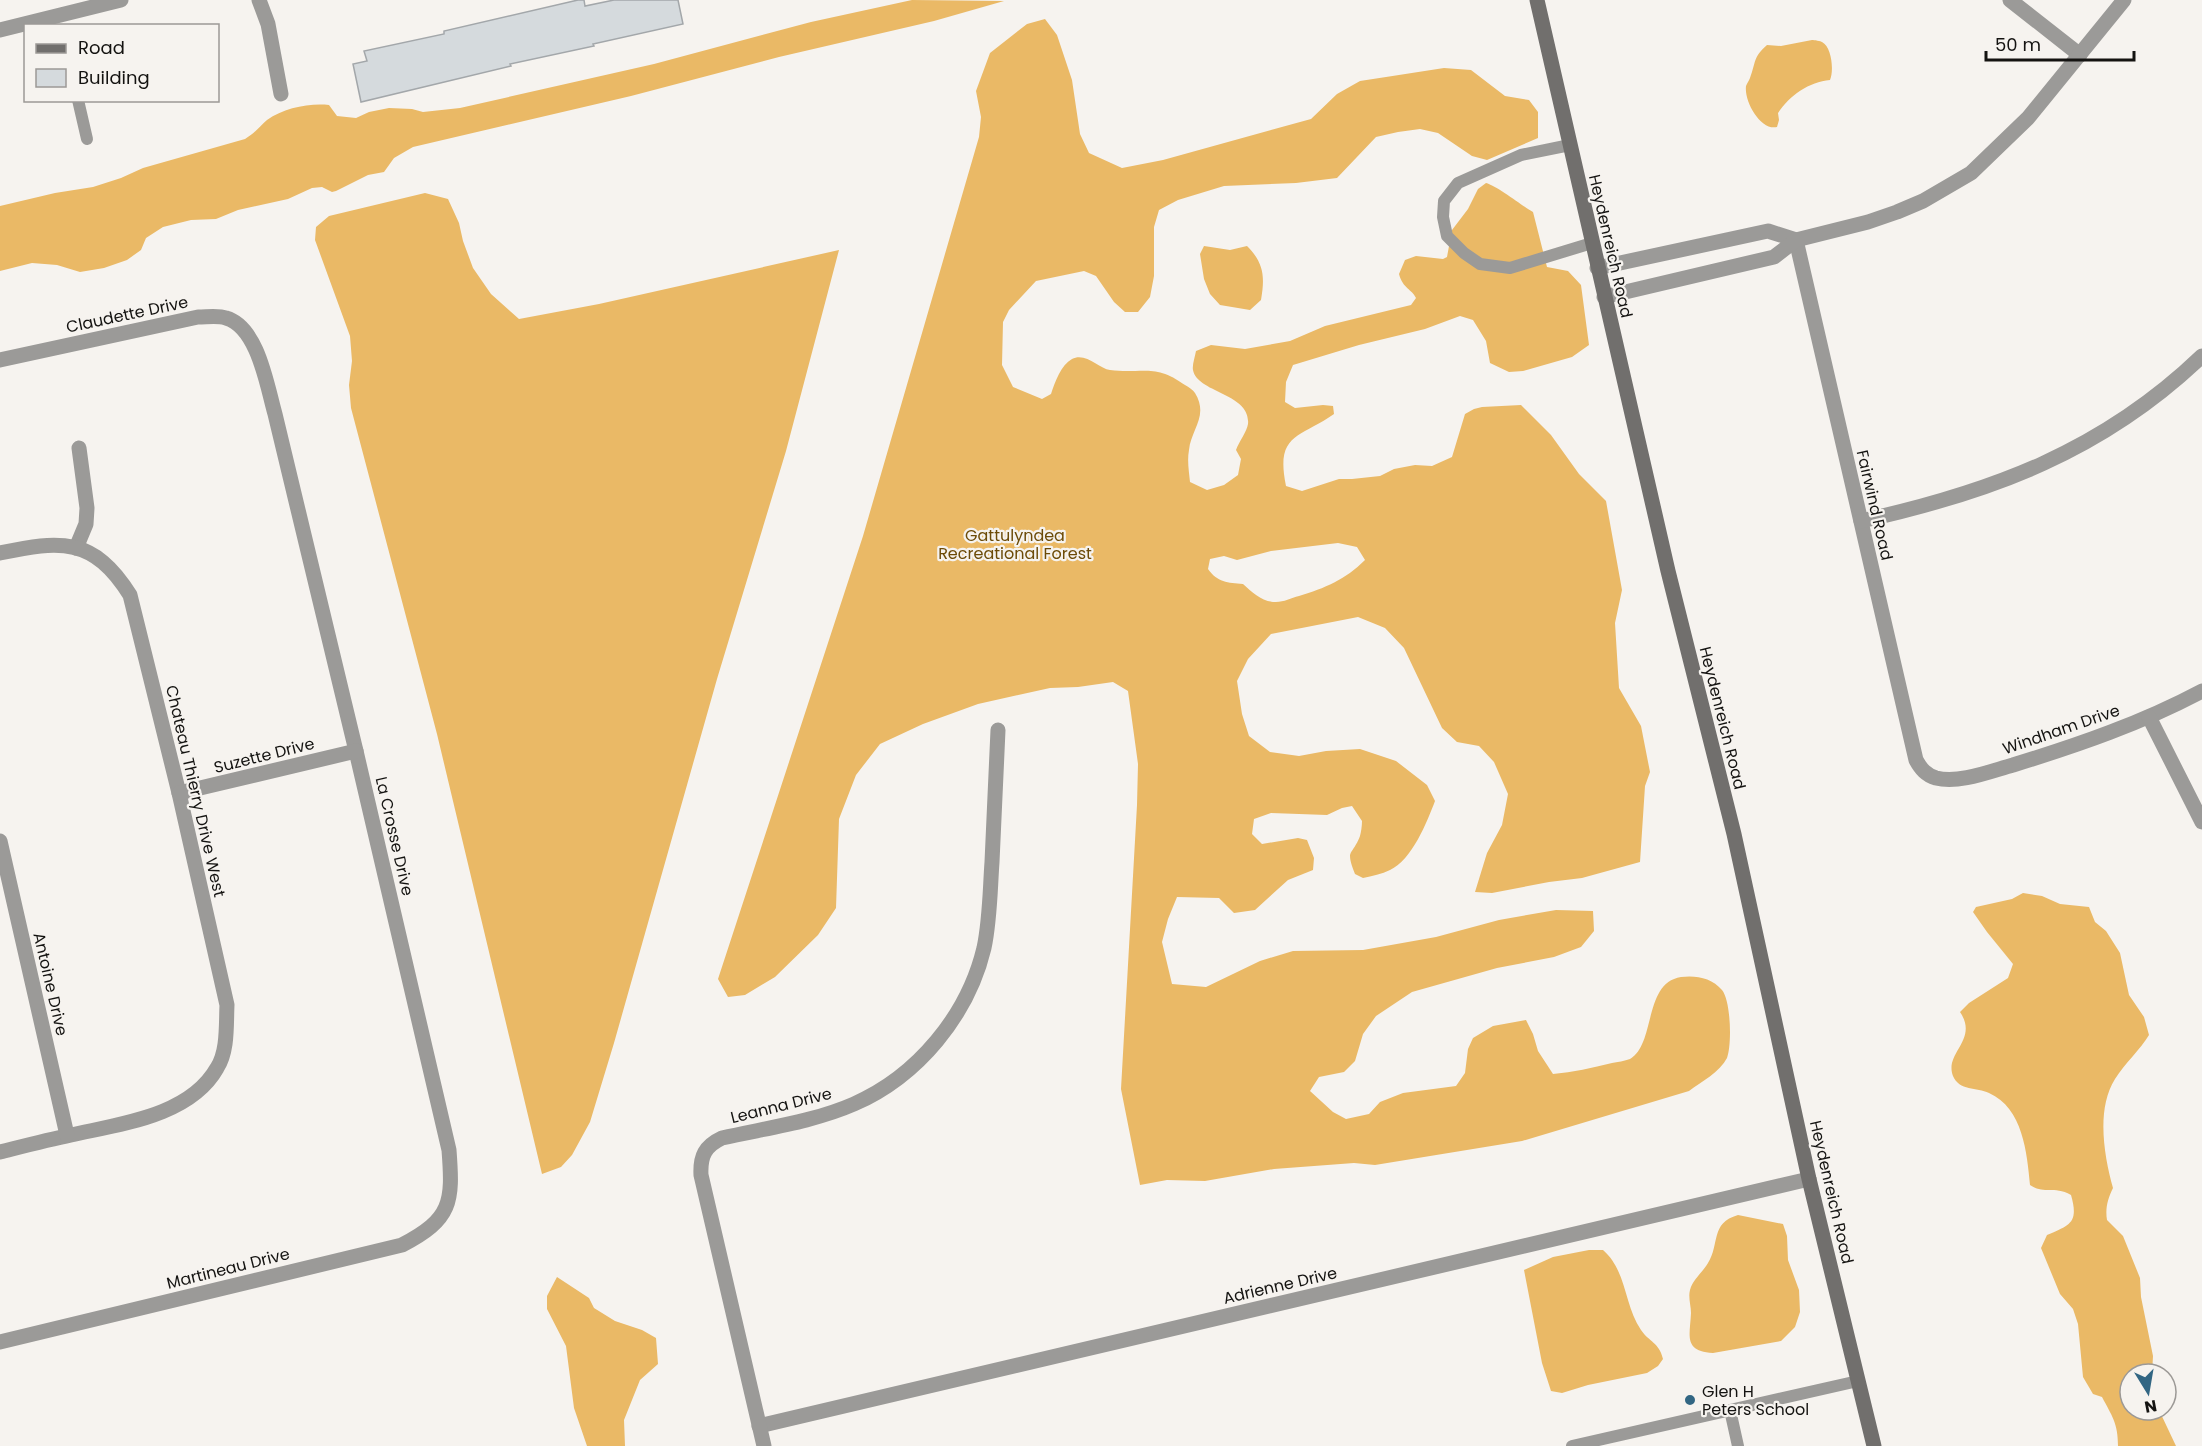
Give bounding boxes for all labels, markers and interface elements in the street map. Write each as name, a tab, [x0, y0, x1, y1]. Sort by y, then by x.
legend	[24, 24, 219, 102]
scale bar	[1986, 24, 2134, 62]
text: 50 m	[1995, 32, 2041, 57]
text: Road	[78, 35, 125, 60]
text: Building	[78, 65, 150, 90]
street label: Heydenreich Road	[1583, 172, 1638, 320]
street label: Claudette Drive	[64, 290, 190, 339]
street label: Fairwind Road	[1851, 448, 1898, 563]
park label: Gattulyndea Recreational Forest	[938, 524, 1092, 565]
street label: Heydenreich Road	[1694, 644, 1751, 792]
street label: Chateau Thierry Drive West	[160, 683, 231, 899]
street label: Windham Drive	[1999, 699, 2123, 760]
street label: Suzette Drive	[211, 732, 317, 779]
street label: La Crosse Drive	[370, 774, 419, 898]
street label: Antoine Drive	[27, 930, 74, 1038]
street label: Leanna Drive	[728, 1082, 834, 1129]
street label: Heydenreich Road	[1804, 1118, 1859, 1266]
street label: Martineau Drive	[164, 1242, 292, 1295]
street label: Adrienne Drive	[1221, 1261, 1339, 1310]
north arrow	[2118, 1362, 2178, 1422]
place label: Glen H Peters School	[1702, 1380, 1809, 1421]
marker: Glen H Peters School	[1683, 1393, 1697, 1407]
text: N	[2143, 1394, 2159, 1419]

